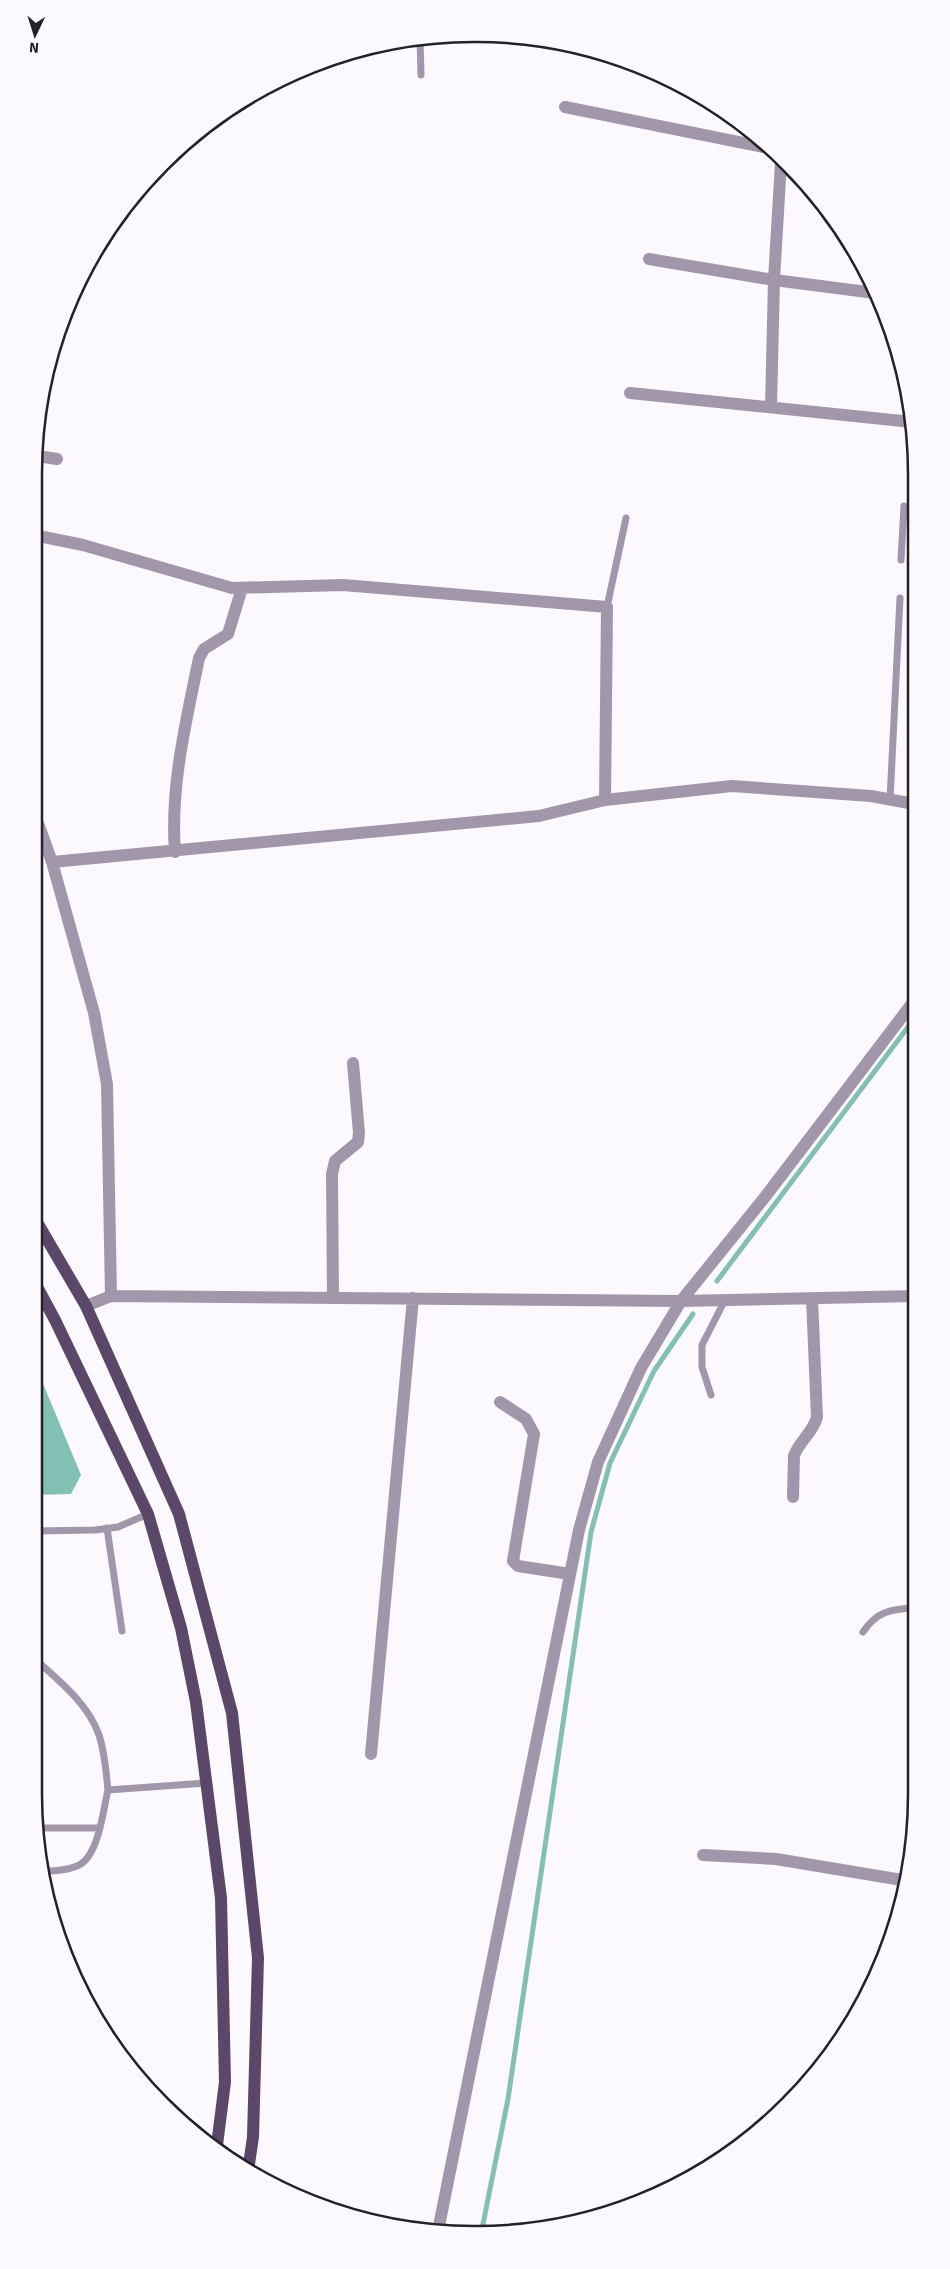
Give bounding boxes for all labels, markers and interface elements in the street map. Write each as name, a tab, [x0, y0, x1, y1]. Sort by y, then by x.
north arrow	[10, 10, 60, 60]
text: N	[29, 39, 40, 56]

